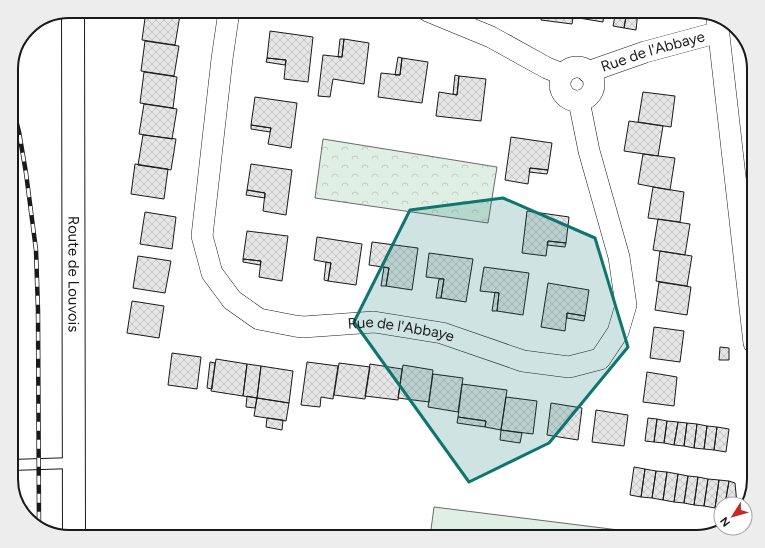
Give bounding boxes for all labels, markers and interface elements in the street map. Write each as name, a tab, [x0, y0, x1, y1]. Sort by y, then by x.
street label: Rue de l'Abbaye	[598, 27, 707, 76]
street label: Route de Louvois	[64, 216, 83, 332]
street label: Rue de l'Abbaye	[347, 313, 457, 346]
north arrow	[713, 496, 753, 536]
text: N	[718, 514, 733, 529]

